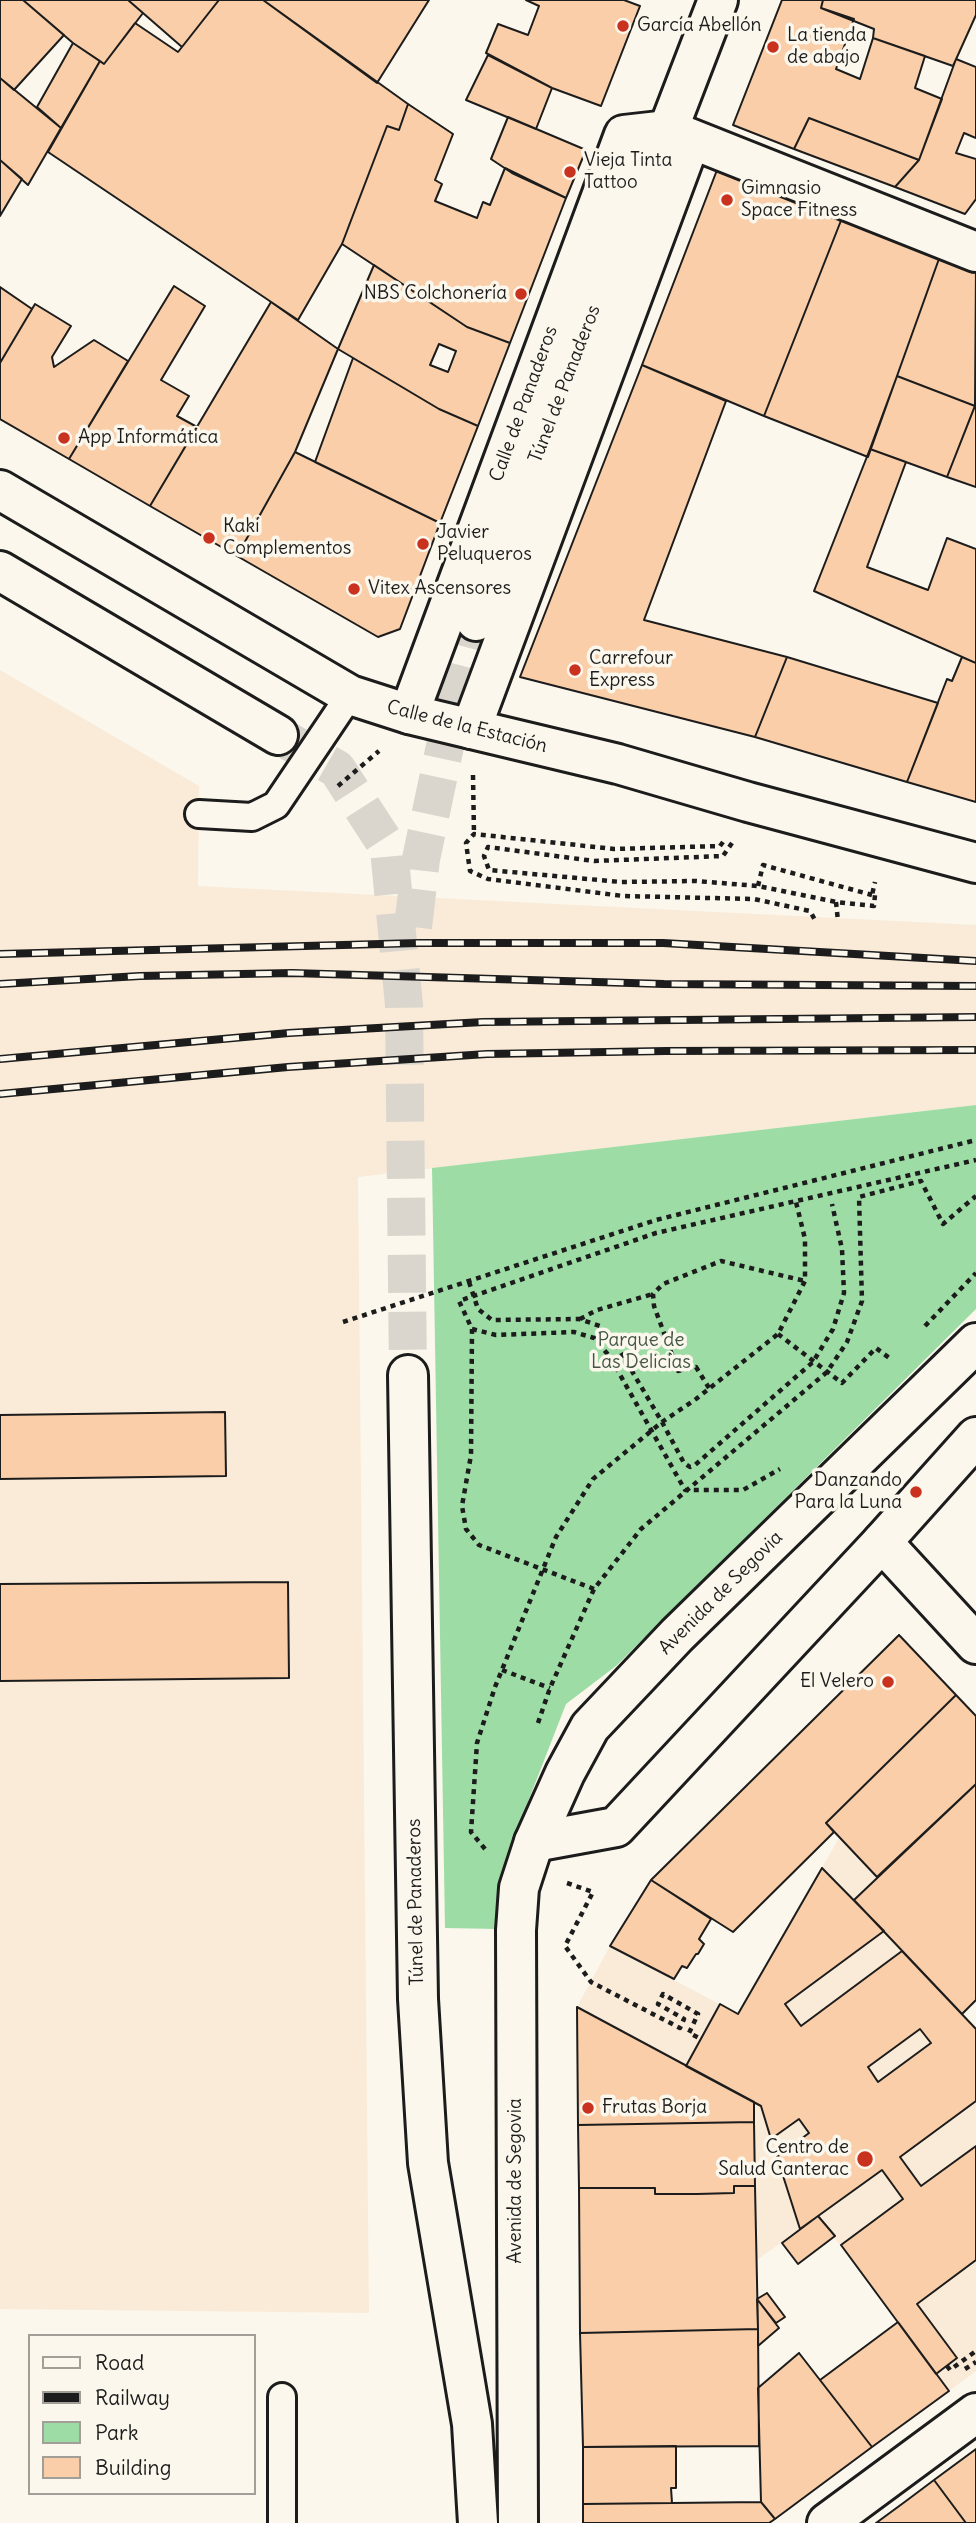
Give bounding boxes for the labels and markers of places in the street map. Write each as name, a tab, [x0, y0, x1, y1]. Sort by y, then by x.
place label: García Abellón	[637, 15, 762, 37]
marker: García Abellón	[615, 18, 631, 34]
place label: La tienda de abajo	[787, 25, 866, 69]
marker: La tienda de abajo	[765, 39, 781, 55]
place label: Vieja Tinta Tattoo	[584, 150, 672, 194]
marker: Vieja Tinta Tattoo	[562, 164, 578, 180]
place label: Gimnasio Space Fitness	[741, 178, 857, 222]
marker: Gimnasio Space Fitness	[719, 192, 735, 208]
place label: NBS Colchonería	[364, 283, 507, 305]
marker: NBS Colchonería	[513, 286, 529, 302]
place label: App Informática	[78, 427, 218, 449]
marker: App Informática	[56, 430, 72, 446]
place label: Kaki Complementos	[223, 516, 351, 560]
place label: Javier Peluqueros	[437, 522, 532, 566]
marker: Kaki Complementos	[201, 530, 217, 546]
marker: Javier Peluqueros	[415, 536, 431, 552]
place label: Vitex Ascensores	[368, 578, 511, 600]
marker: Vitex Ascensores	[346, 581, 362, 597]
place label: Carrefour Express	[589, 648, 673, 692]
marker: Carrefour Express	[567, 662, 583, 678]
place label: Danzando Para la Luna	[795, 1470, 902, 1514]
marker: Danzando Para la Luna	[908, 1484, 924, 1500]
place label: El Velero	[800, 1671, 874, 1693]
marker: El Velero	[880, 1674, 896, 1690]
place label: Frutas Borja	[602, 2097, 707, 2119]
marker: Frutas Borja	[580, 2100, 596, 2116]
place label: Centro de Salud Canterac	[718, 2137, 849, 2181]
marker: Centro de Salud Canterac	[855, 2149, 875, 2169]

